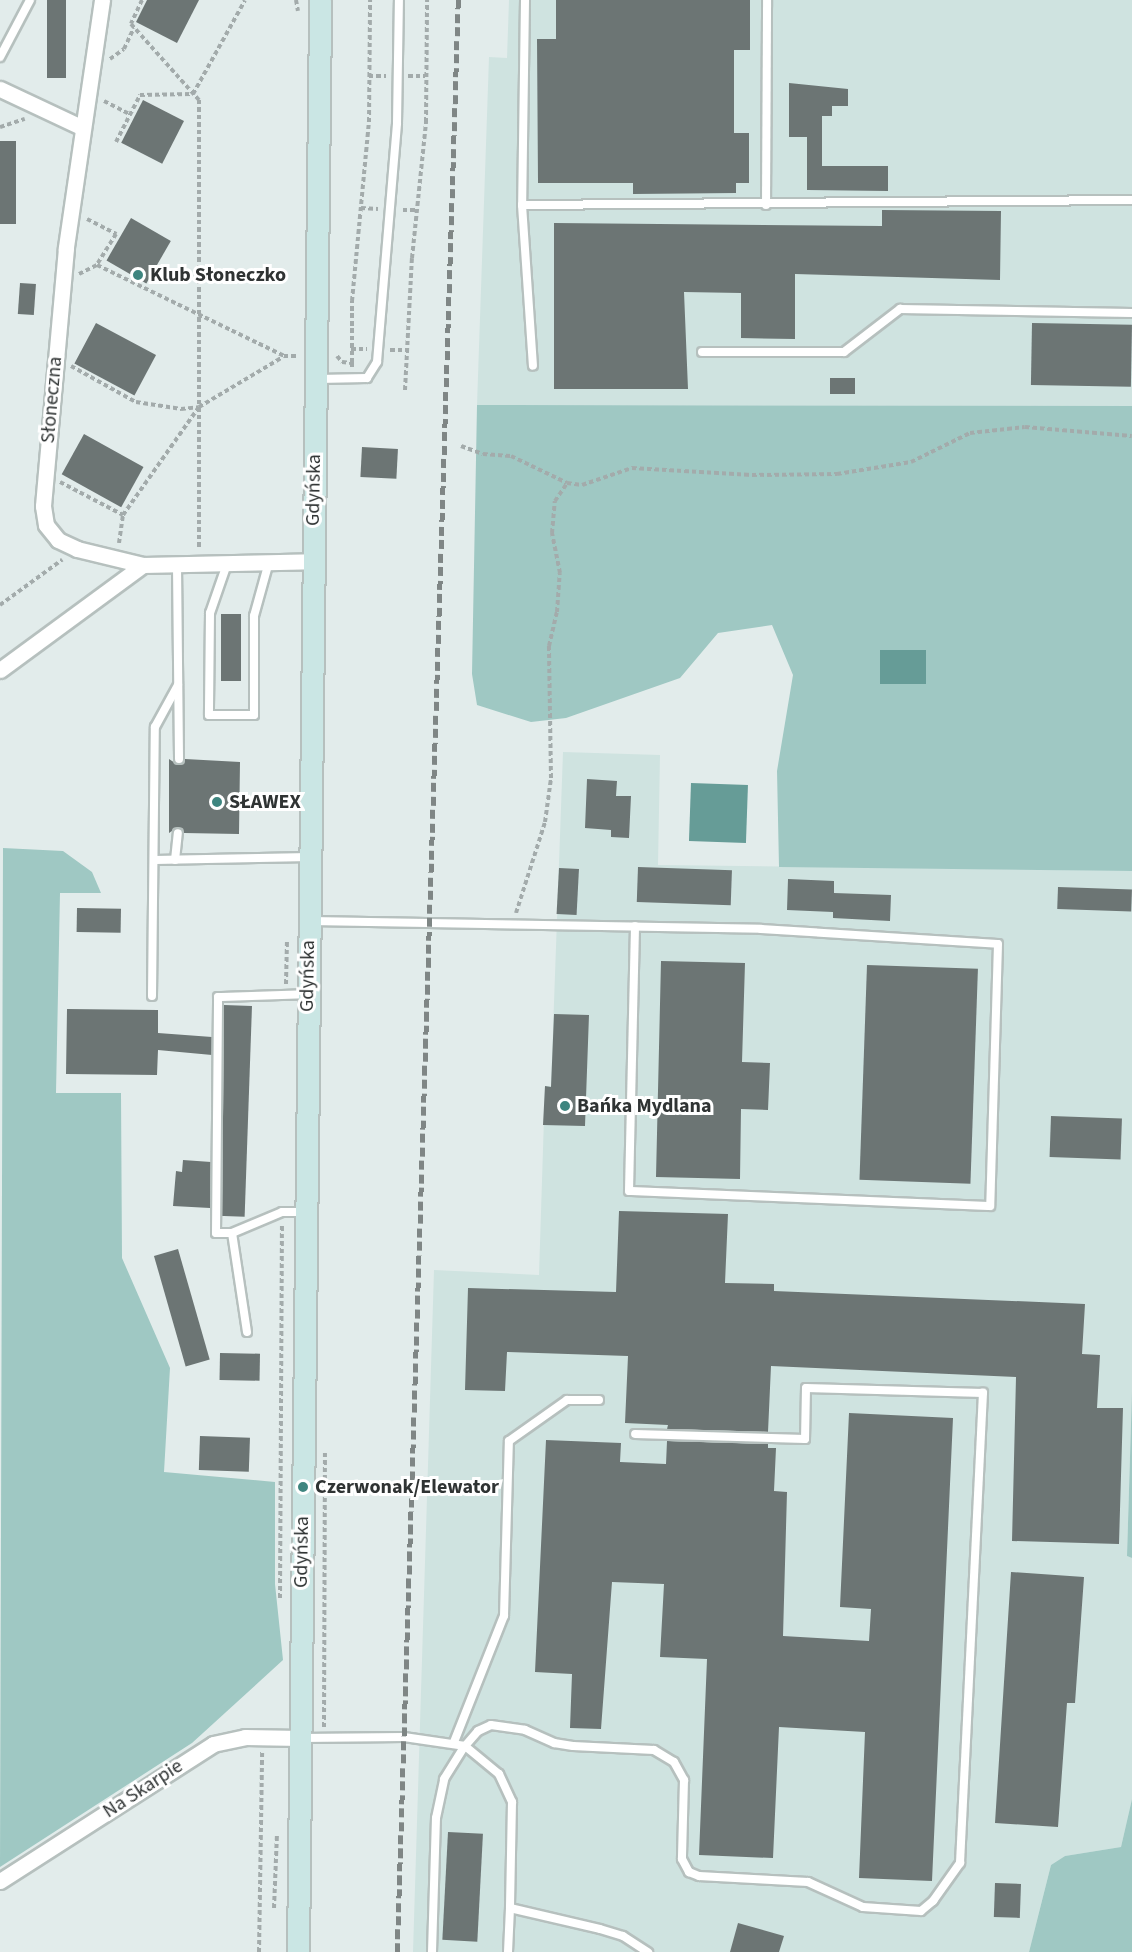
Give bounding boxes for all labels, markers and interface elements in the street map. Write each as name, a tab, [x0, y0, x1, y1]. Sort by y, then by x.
place label: Klub Słoneczko	[150, 263, 286, 287]
marker: Klub Słoneczko	[131, 268, 145, 282]
street label: Słoneczna	[36, 356, 68, 444]
street label: Gdyńska	[301, 454, 327, 526]
place label: SŁAWEX	[229, 790, 301, 814]
marker: SŁAWEX	[210, 795, 224, 809]
street label: Gdyńska	[295, 940, 321, 1012]
place label: Bańka Mydlana	[577, 1094, 712, 1118]
marker: Bańka Mydlana	[558, 1099, 572, 1113]
place label: Czerwonak/Elewator	[315, 1475, 499, 1499]
marker: Czerwonak/Elewator	[296, 1480, 310, 1494]
street label: Gdyńska	[289, 1516, 315, 1588]
street label: Na Skarpie	[99, 1754, 187, 1824]

